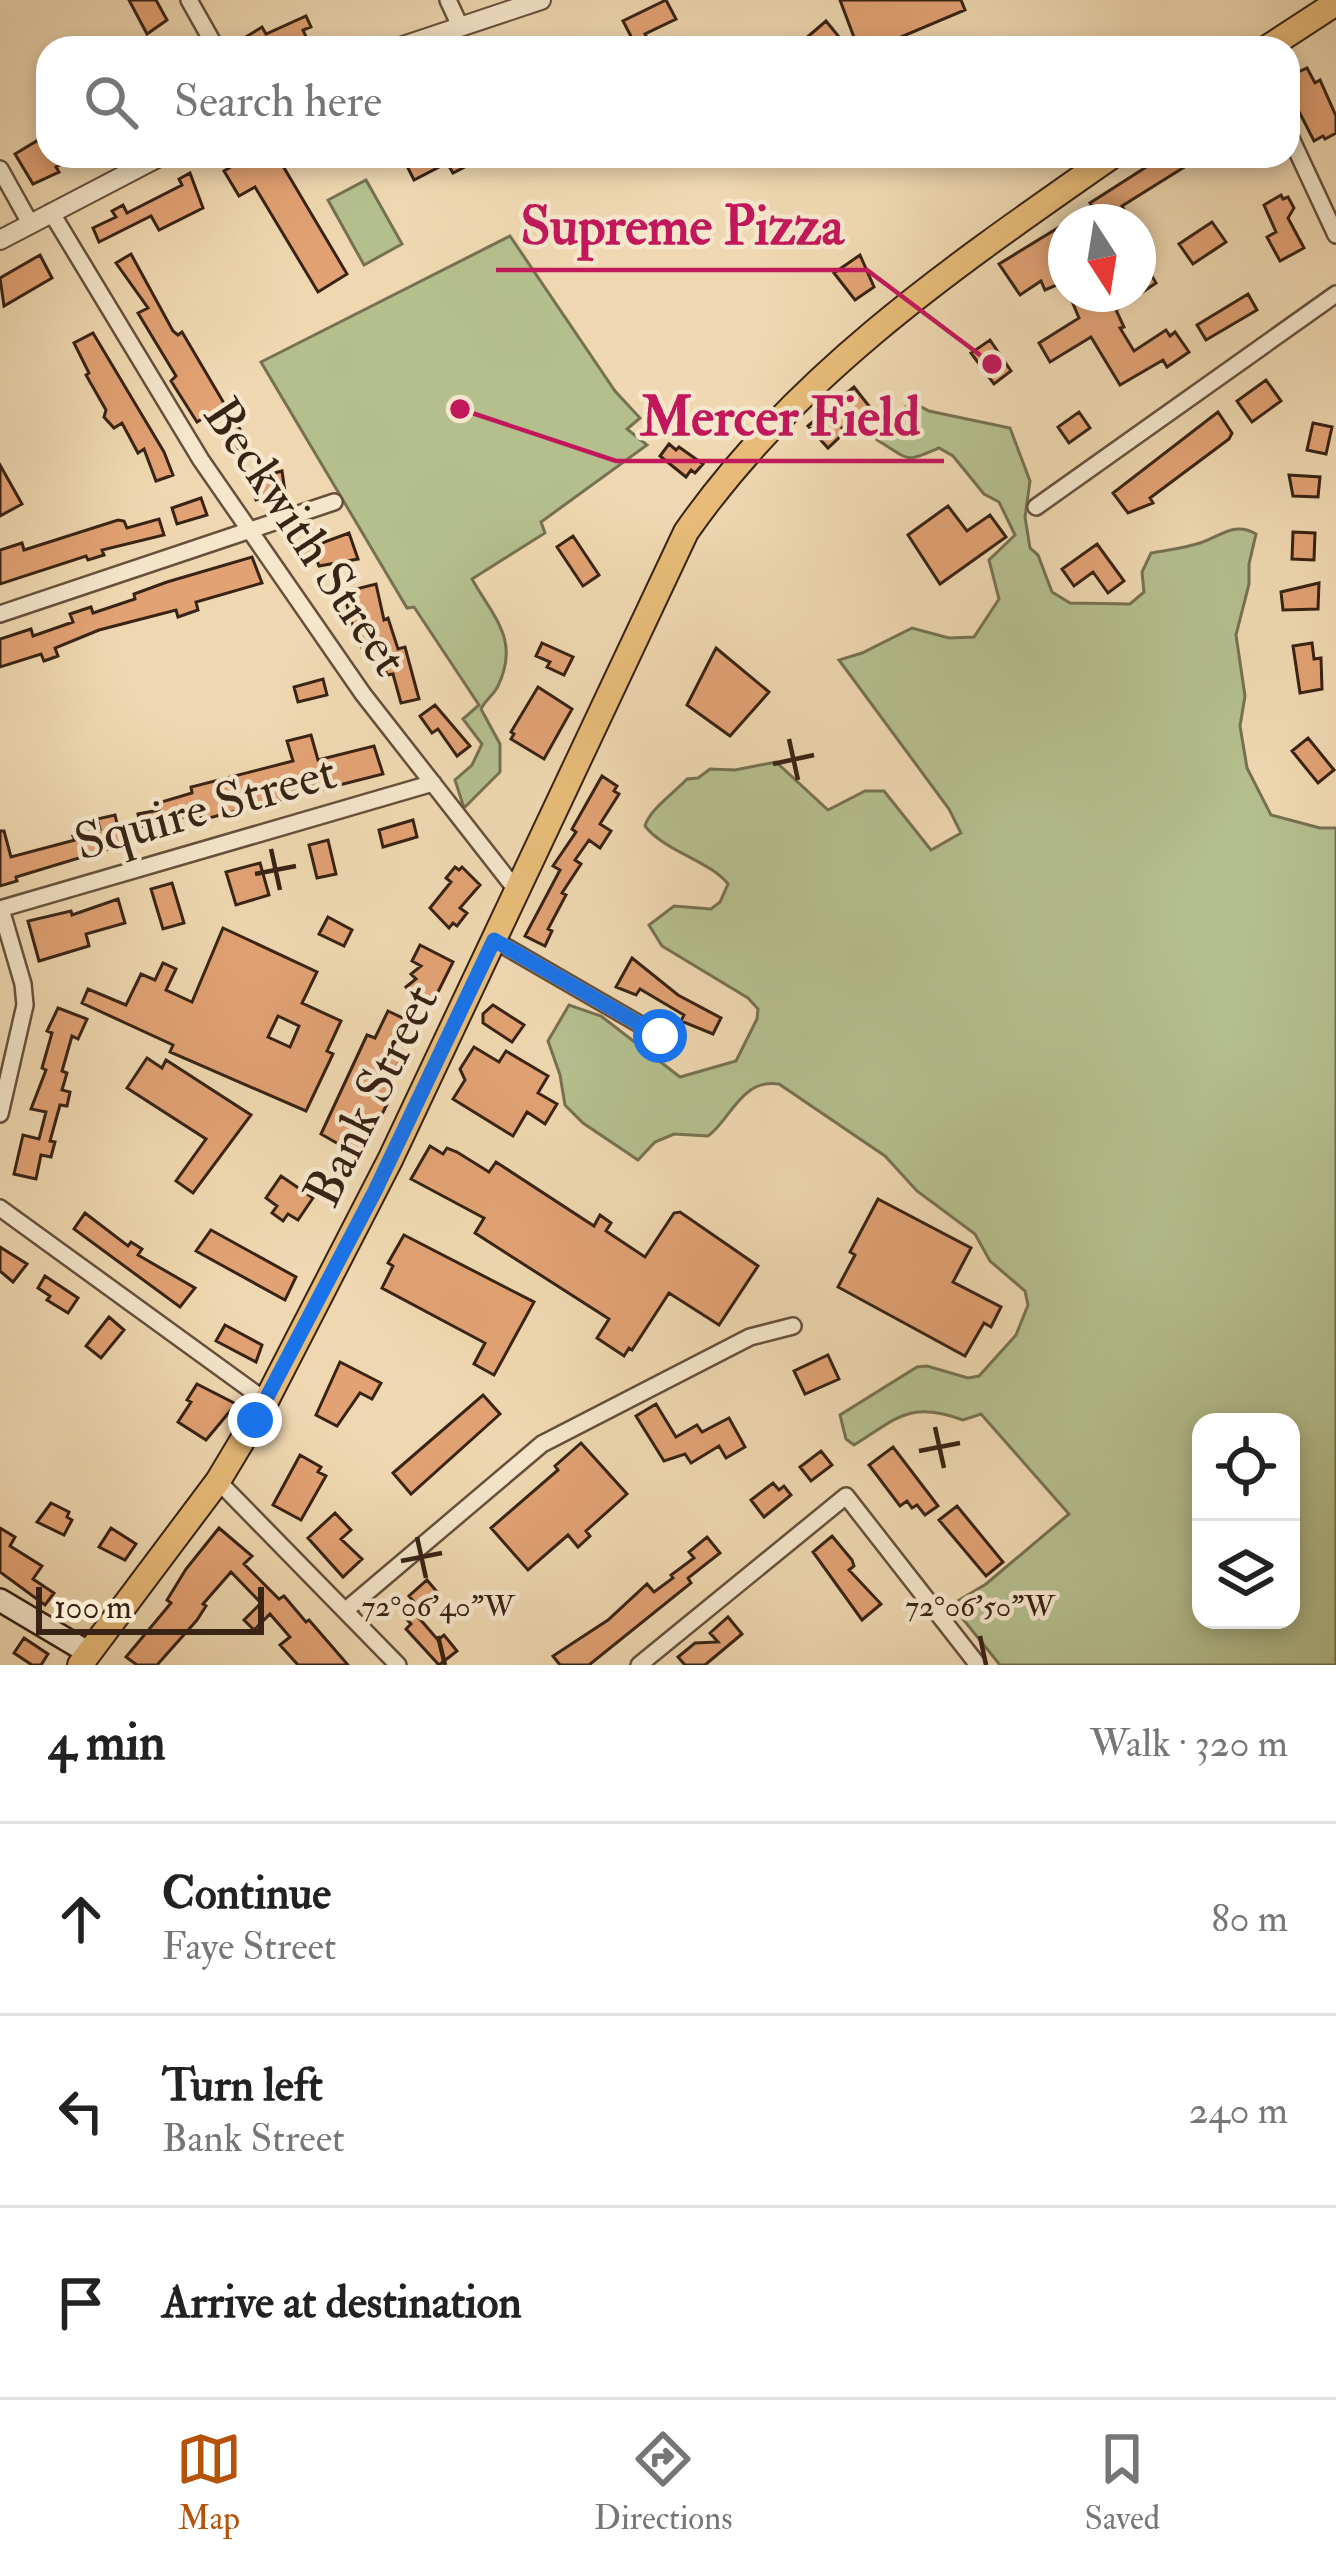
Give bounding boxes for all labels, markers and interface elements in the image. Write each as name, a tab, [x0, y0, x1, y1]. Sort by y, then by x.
search box	[36, 36, 1300, 168]
icon: search	[78, 69, 144, 135]
text: Search here	[174, 74, 382, 130]
callout: Supreme Pizza	[496, 180, 867, 270]
text: Supreme Pizza	[520, 193, 845, 262]
north arrow	[1048, 204, 1156, 312]
callout: Mercer Field	[616, 371, 944, 461]
text: Mercer Field	[639, 384, 920, 452]
street label: Beckwith Street	[189, 386, 422, 688]
street label: Squire Street	[68, 740, 344, 876]
street label: Bank Street	[291, 975, 453, 1217]
route start	[633, 1009, 687, 1063]
route end	[228, 1393, 282, 1447]
map controls	[1192, 1413, 1300, 1629]
button: locate	[1192, 1413, 1300, 1521]
button: layers	[1192, 1521, 1300, 1629]
scale bar	[36, 1581, 264, 1634]
text: 100 m	[54, 1587, 132, 1628]
text: 72°06'40"W	[362, 1588, 516, 1625]
text: 72°06'50"W	[905, 1588, 1056, 1625]
text: 4 min	[48, 1711, 166, 1775]
text: Walk · 320 m	[1090, 1719, 1288, 1768]
text: Continue	[162, 1866, 331, 1922]
icon: ahead	[48, 1886, 114, 1952]
text: 80 m	[1211, 1894, 1288, 1943]
text: Faye Street	[162, 1922, 336, 1971]
text: Turn left	[162, 2058, 323, 2114]
icon: left	[48, 2078, 114, 2144]
text: 240 m	[1189, 2086, 1288, 2135]
text: Bank Street	[162, 2114, 345, 2163]
icon: arrive	[48, 2270, 114, 2336]
text: Arrive at destination	[162, 2275, 522, 2331]
tab: Map	[176, 2426, 242, 2539]
tab: Directions	[594, 2426, 733, 2539]
tab: Saved	[1085, 2426, 1160, 2539]

